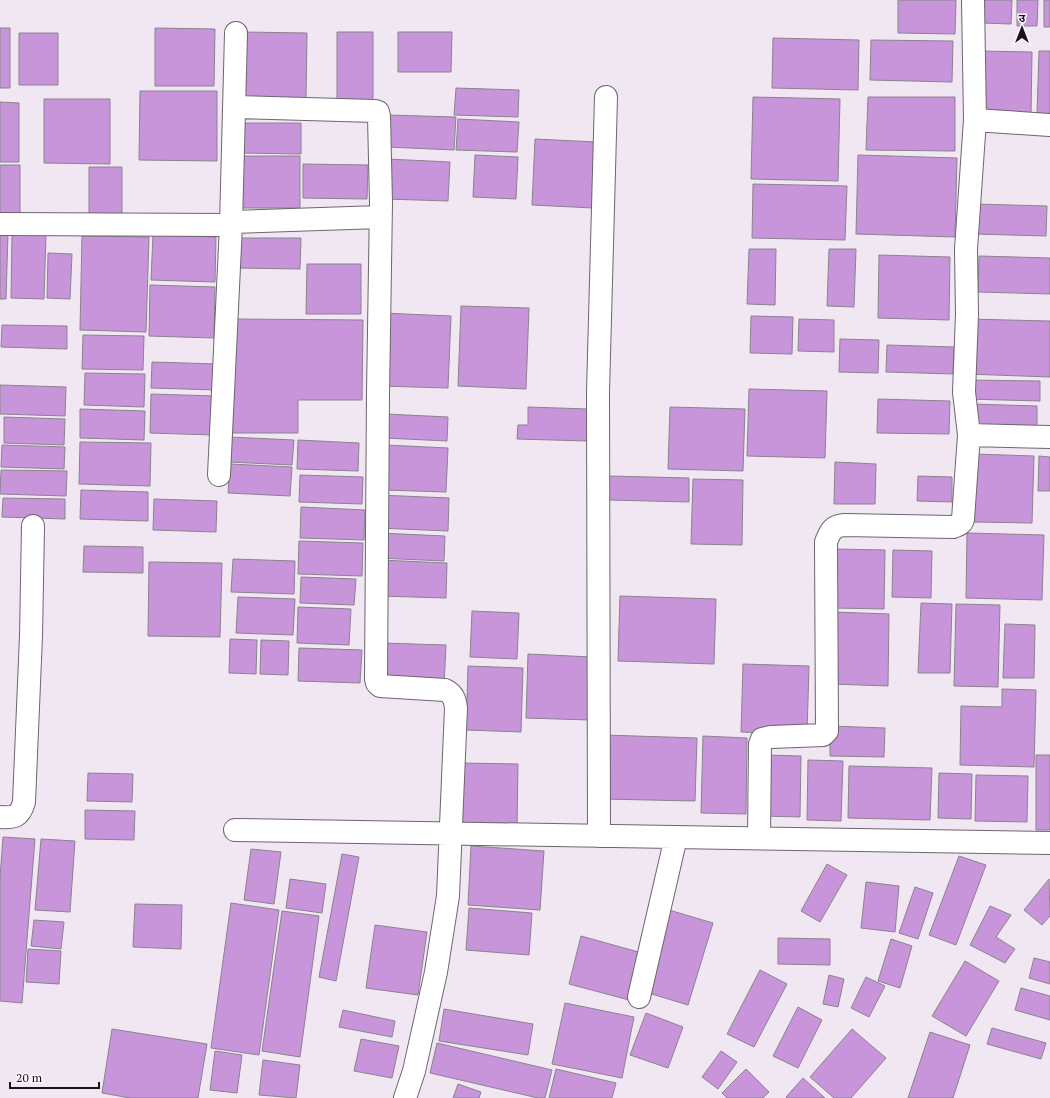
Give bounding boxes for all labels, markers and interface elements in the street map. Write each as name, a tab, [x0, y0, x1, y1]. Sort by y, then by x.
north arrow	[1002, 8, 1042, 48]
text: उ	[1019, 11, 1026, 25]
scale bar	[10, 1064, 99, 1090]
text: 20 m	[16, 1070, 43, 1085]

